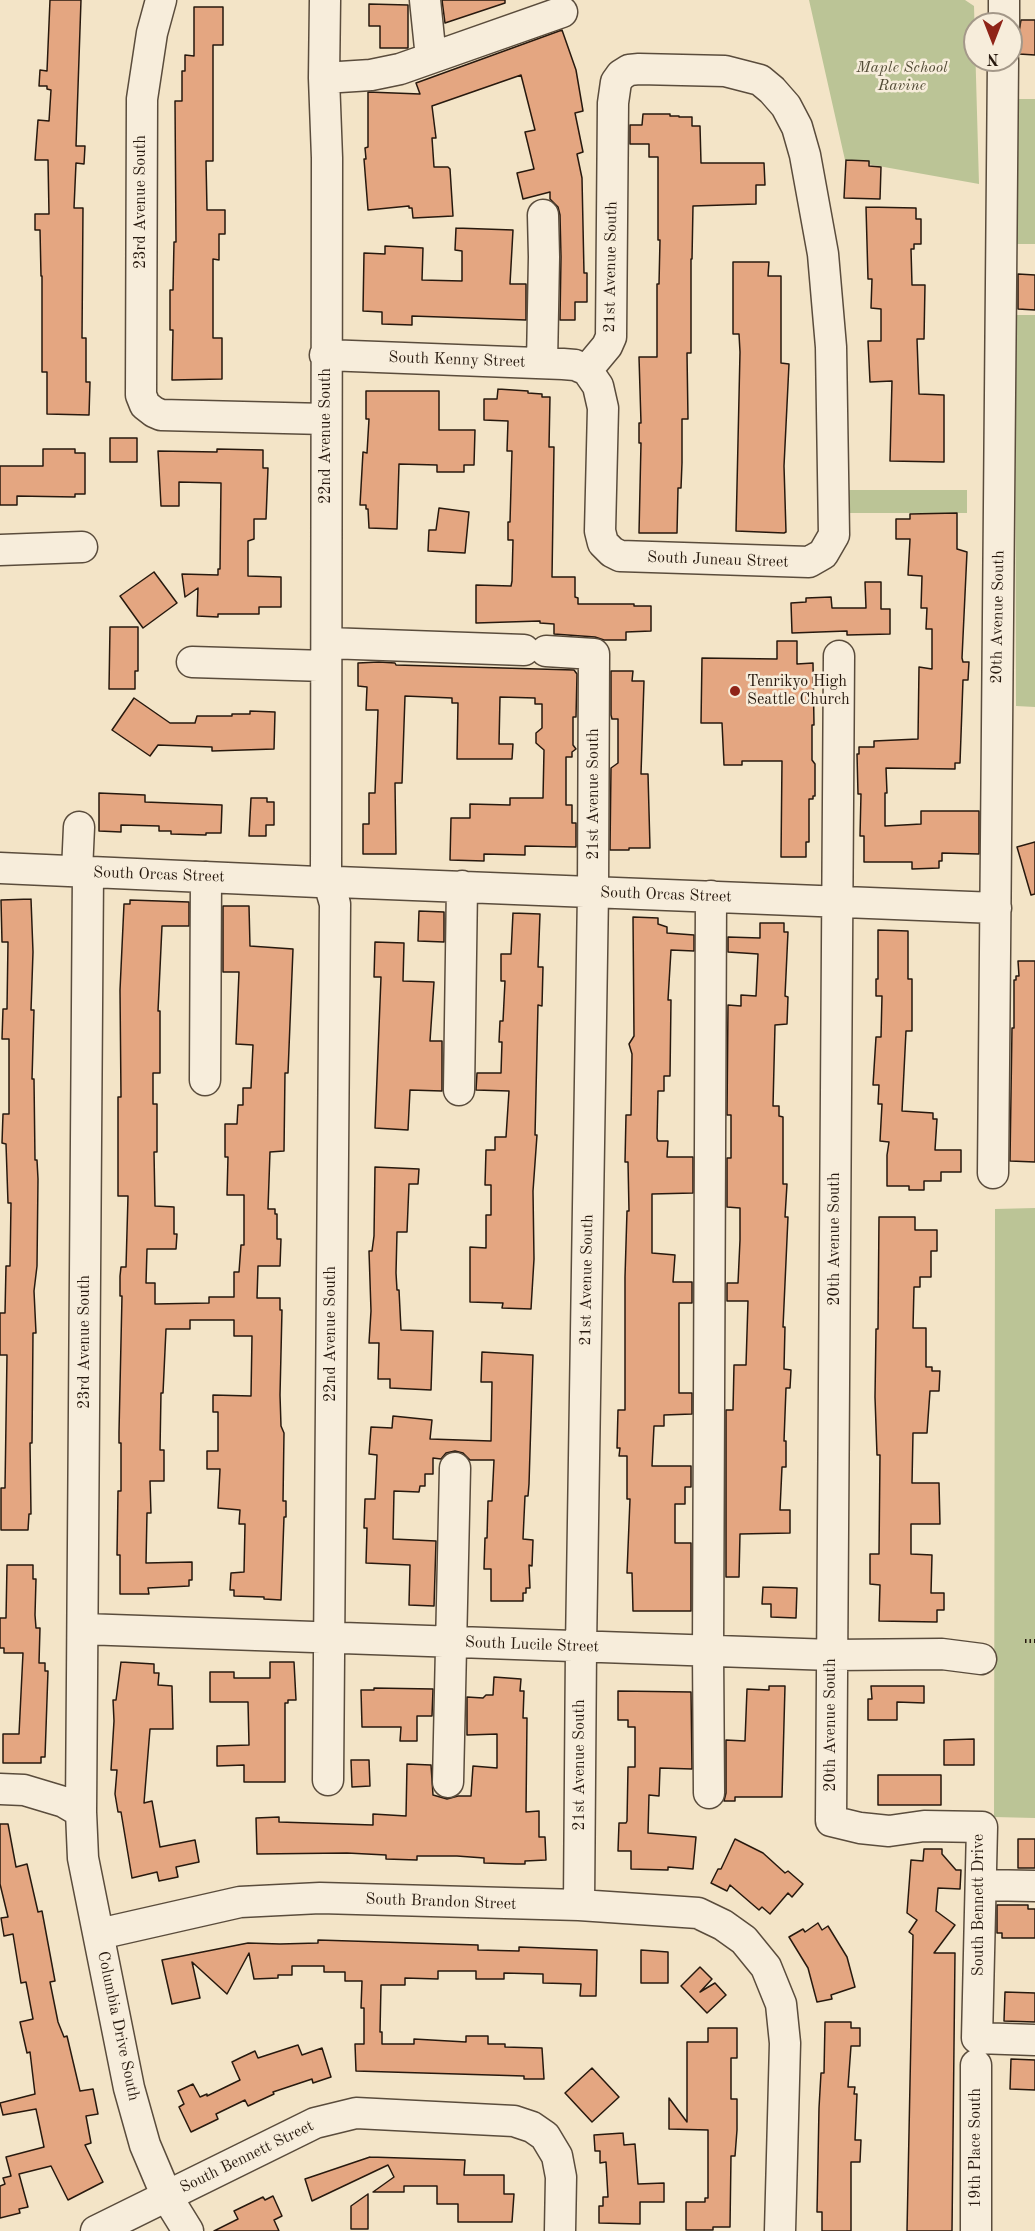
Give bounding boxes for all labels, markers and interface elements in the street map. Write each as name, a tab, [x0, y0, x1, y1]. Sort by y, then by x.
north arrow	[963, 12, 1023, 72]
text: N	[987, 50, 999, 66]
park label: Maple School Ravine	[856, 58, 948, 96]
street label: 23rd Avenue South	[131, 135, 151, 269]
street label: 21st Avenue South	[600, 201, 622, 333]
street label: South Kenny Street	[388, 348, 526, 372]
street label: 22nd Avenue South	[316, 368, 336, 504]
street label: South Juneau Street	[647, 548, 789, 572]
street label: 20th Avenue South	[987, 550, 1009, 684]
place label: Tenrikyo High Seattle Church	[747, 672, 850, 710]
marker: Tenrikyo High Seattle Church	[728, 684, 742, 698]
street label: 21st Avenue South	[584, 728, 604, 860]
street label: South Orcas Street	[93, 863, 225, 887]
street label: South Orcas Street	[600, 883, 732, 907]
street label: 20th Avenue South	[825, 1172, 845, 1306]
street label: 21st Avenue South	[576, 1214, 598, 1346]
street label: 22nd Avenue South	[321, 1266, 341, 1402]
street label: 23rd Avenue South	[75, 1275, 95, 1409]
street label: South Lucile Street	[465, 1633, 599, 1657]
street label: 20th Avenue South	[821, 1658, 841, 1792]
street label: 21st Avenue South	[570, 1699, 590, 1831]
street label: South Bennett Drive	[969, 1834, 989, 1976]
street label: South Brandon Street	[365, 1890, 517, 1914]
street label: Columbia Drive South	[93, 1949, 143, 2103]
street label: 19th Place South	[966, 2088, 986, 2208]
street label: South Bennett Street	[177, 2116, 317, 2198]

